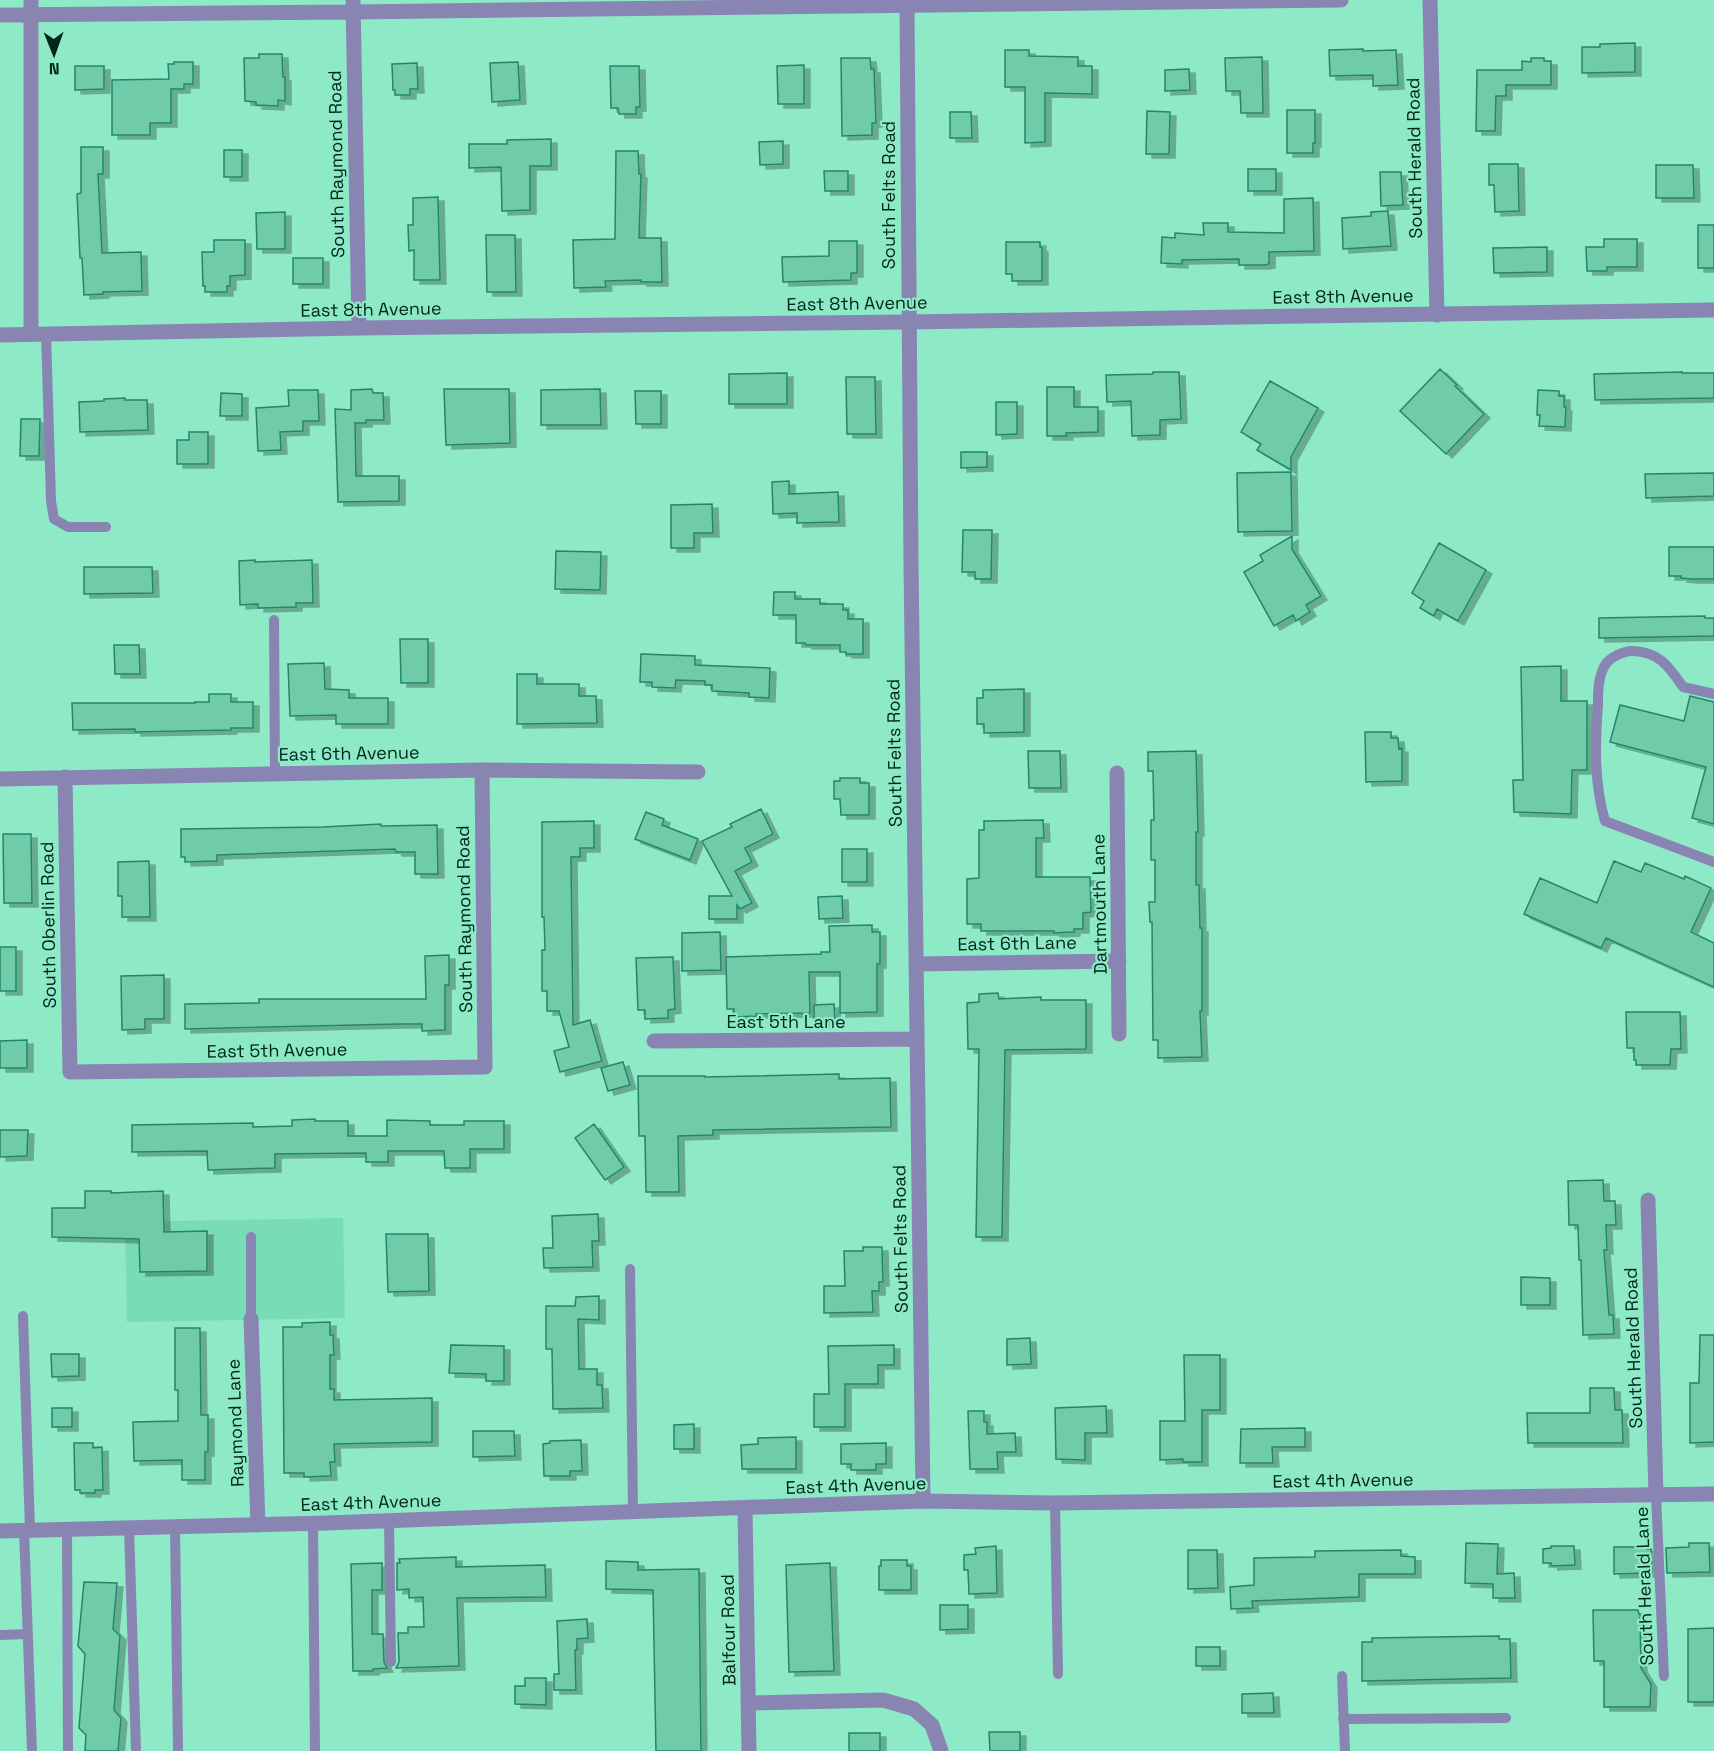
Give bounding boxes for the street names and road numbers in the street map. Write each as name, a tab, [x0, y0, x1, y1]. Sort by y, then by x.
street label: South Raymond Road	[323, 70, 349, 258]
street label: South Herald Road	[1401, 77, 1427, 239]
street label: South Felts Road	[877, 121, 900, 269]
street label: East 8th Avenue	[1272, 283, 1414, 309]
street label: East 8th Avenue	[786, 290, 928, 316]
street label: East 8th Avenue	[300, 296, 442, 322]
street label: South Felts Road	[881, 679, 907, 827]
street label: East 6th Avenue	[278, 740, 420, 766]
street label: South Raymond Road	[451, 825, 477, 1013]
street label: Dartmouth Lane	[1086, 833, 1112, 975]
street label: South Oberlin Road	[35, 841, 61, 1009]
street label: East 6th Lane	[957, 930, 1077, 956]
street label: East 5th Lane	[726, 1010, 846, 1033]
street label: East 5th Avenue	[206, 1037, 348, 1063]
street label: South Felts Road	[887, 1165, 913, 1313]
street label: South Herald Road	[1619, 1267, 1647, 1429]
street label: Raymond Lane	[221, 1359, 249, 1487]
street label: East 4th Avenue	[1272, 1467, 1414, 1493]
street label: East 4th Avenue	[785, 1471, 927, 1499]
street label: East 4th Avenue	[300, 1488, 442, 1516]
street label: South Herald Lane	[1630, 1506, 1658, 1666]
street label: Balfour Road	[716, 1574, 740, 1686]

